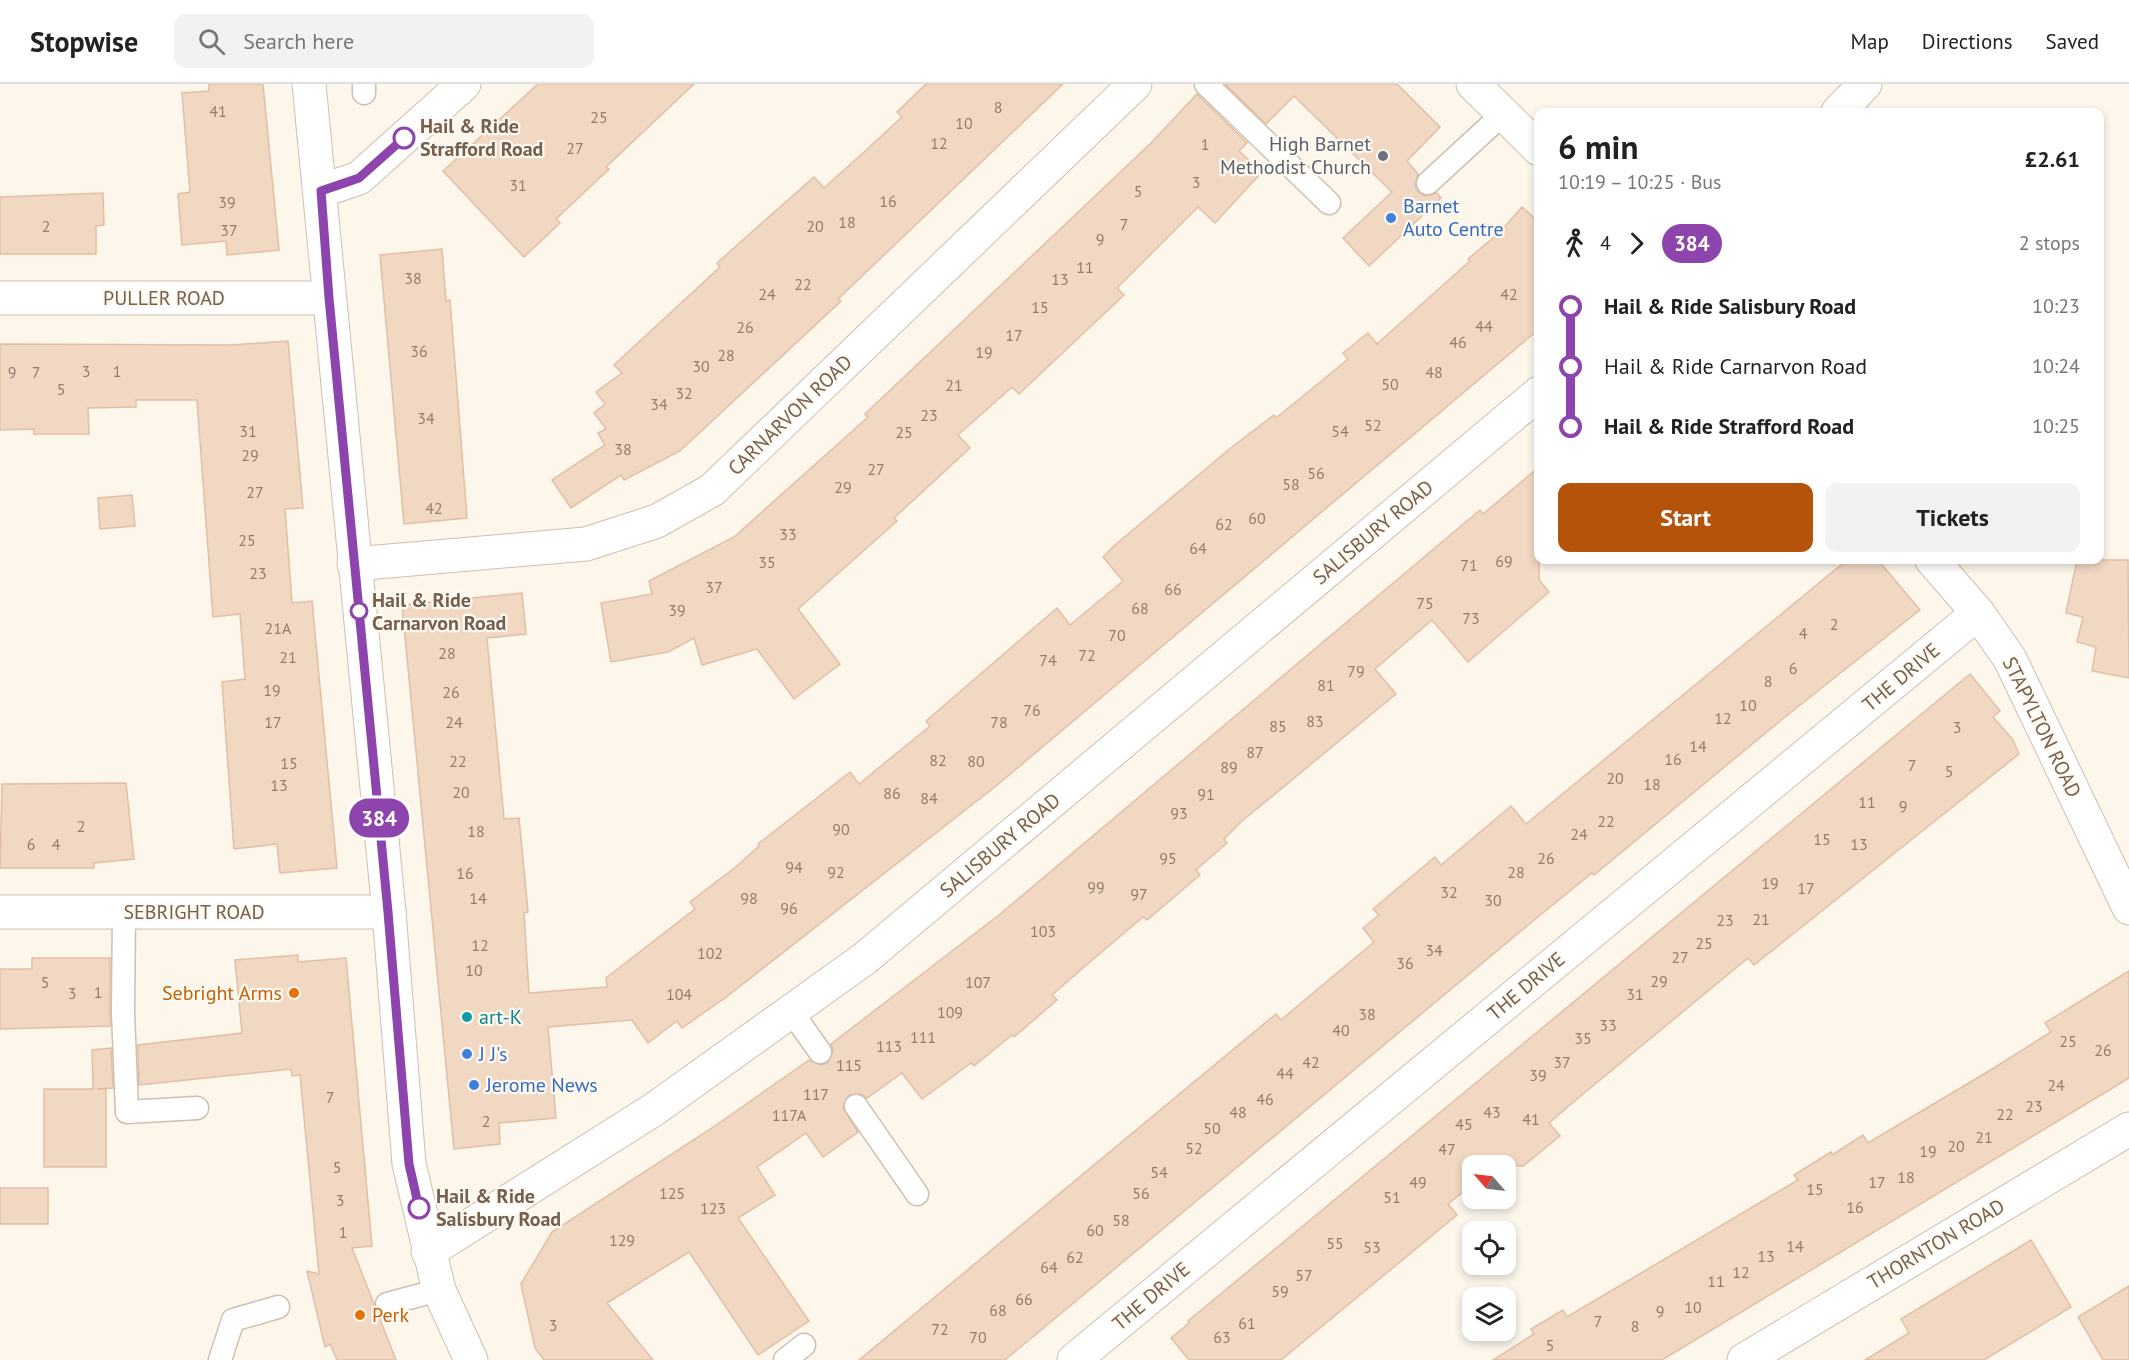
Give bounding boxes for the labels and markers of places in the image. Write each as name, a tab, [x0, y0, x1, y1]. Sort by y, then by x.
place label: Hail & Ride Strafford Road	[420, 113, 543, 162]
marker: Hail & Ride Strafford Road	[393, 127, 415, 149]
place label: High Barnet Methodist Church	[1220, 131, 1371, 180]
marker: High Barnet Methodist Church	[1376, 149, 1390, 163]
place label: Barnet Auto Centre	[1403, 193, 1504, 242]
marker: Barnet Auto Centre	[1384, 211, 1398, 225]
place label: Hail & Ride Carnarvon Road	[372, 587, 506, 636]
marker: Hail & Ride Carnarvon Road	[350, 602, 368, 620]
place label: Sebright Arms	[162, 980, 282, 1006]
marker: Sebright Arms	[287, 986, 301, 1000]
place label: art-K	[479, 1004, 522, 1030]
marker: art-K	[460, 1010, 474, 1024]
place label: J J's	[478, 1041, 508, 1067]
marker: J J's	[460, 1047, 474, 1061]
place label: Jerome News	[485, 1072, 598, 1098]
marker: Jerome News	[467, 1078, 481, 1092]
place label: Hail & Ride Salisbury Road	[436, 1183, 561, 1232]
marker: Hail & Ride Salisbury Road	[408, 1197, 430, 1219]
place label: Perk	[372, 1302, 409, 1328]
marker: Perk	[353, 1308, 367, 1322]

